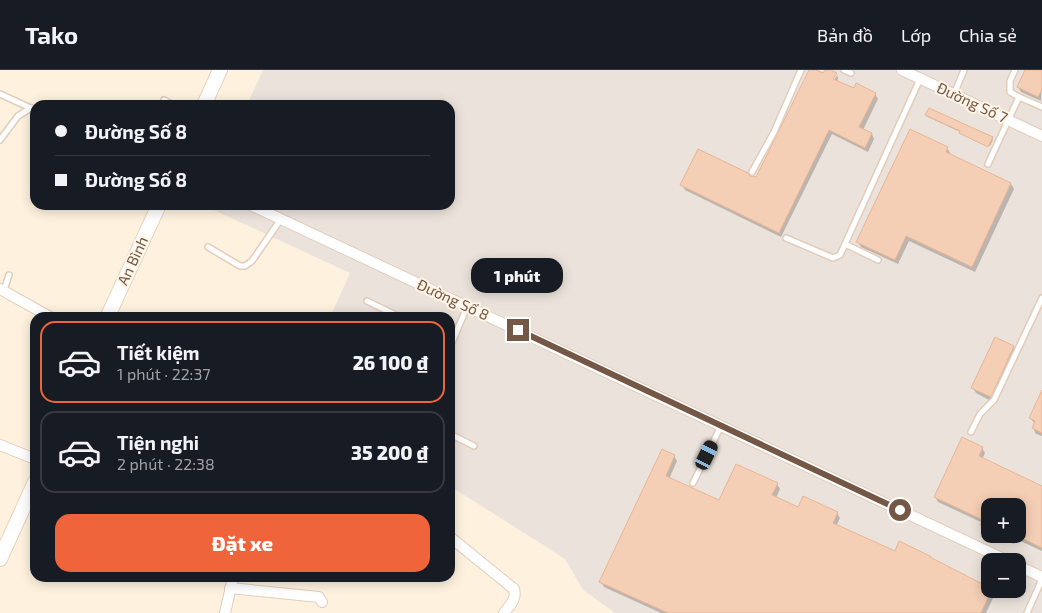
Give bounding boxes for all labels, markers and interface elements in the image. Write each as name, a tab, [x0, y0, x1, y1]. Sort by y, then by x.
text: Tako	[25, 20, 78, 49]
text: Bản đồ	[817, 24, 873, 46]
text: Lớp	[901, 24, 931, 46]
text: Chia sẻ	[959, 24, 1017, 46]
street label: Đường Số 7	[934, 78, 1011, 126]
text: Đường Số 8	[85, 120, 187, 143]
text: Đường Số 8	[85, 168, 187, 191]
street label: An Bình	[113, 233, 151, 288]
callout: 1 phút	[472, 258, 564, 292]
text: 1 phút	[494, 266, 540, 285]
street label: Đường Số 8	[414, 275, 492, 324]
route end	[507, 319, 529, 341]
icon: car	[57, 340, 102, 385]
text: Tiết kiệm	[117, 341, 200, 364]
text: 26 100 ₫	[353, 351, 428, 374]
text: 1 phút · 22:37	[117, 364, 211, 383]
icon: car	[57, 430, 102, 475]
text: Tiện nghi	[117, 431, 199, 454]
car	[693, 438, 720, 472]
text: 35 200 ₫	[351, 441, 428, 464]
text: 2 phút · 22:38	[117, 454, 215, 473]
map controls	[981, 498, 1026, 598]
button: +	[981, 498, 1026, 543]
route start	[889, 499, 911, 521]
button: Đặt xe	[55, 514, 430, 572]
button: −	[981, 553, 1026, 598]

